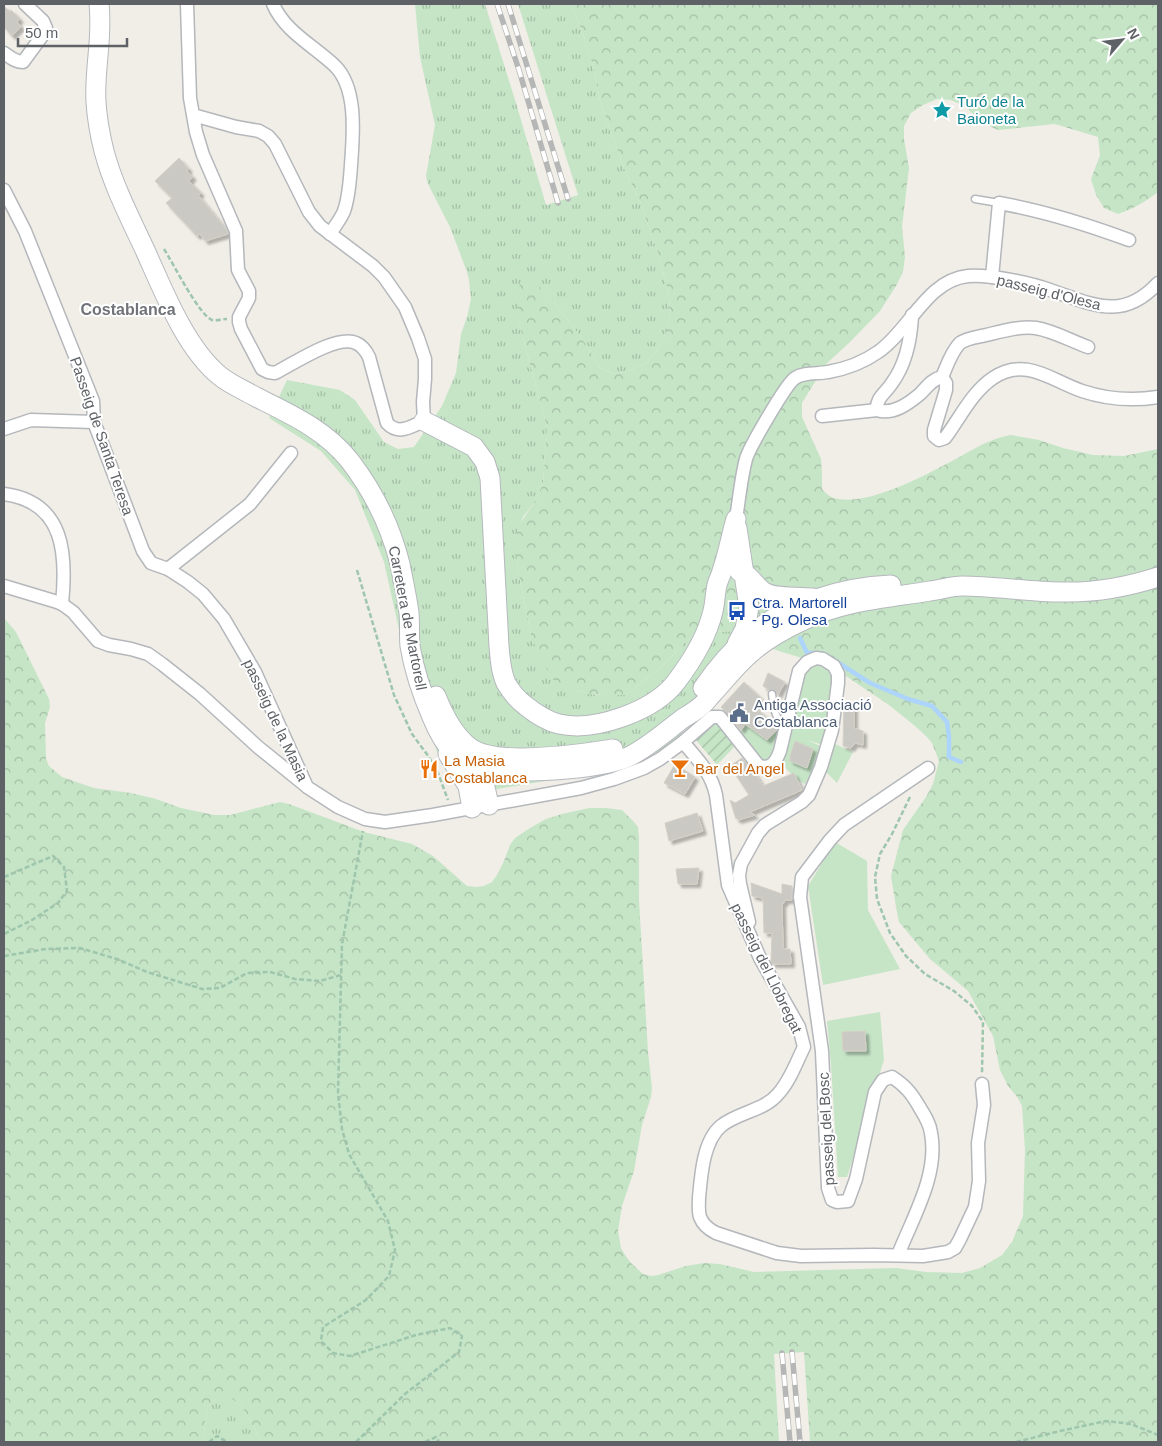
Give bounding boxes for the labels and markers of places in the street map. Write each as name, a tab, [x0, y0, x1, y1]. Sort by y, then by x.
place label: Turó de la Baioneta	[957, 93, 1025, 127]
place icon: Turó de la Baioneta	[931, 99, 953, 121]
place label: Ctra. Martorell - Pg. Olesa	[752, 594, 847, 628]
bus stop icon: Ctra. Martorell - Pg. Olesa	[726, 600, 748, 622]
place label: Antiga Associació Costablanca	[754, 696, 872, 730]
public building icon: Antiga Associació Costablanca	[728, 702, 750, 724]
place label: La Masia Costablanca	[444, 752, 528, 786]
bar icon: Bar del Angel	[669, 757, 691, 779]
restaurant icon: La Masia Costablanca	[418, 758, 440, 780]
place label: Bar del Angel	[695, 760, 784, 777]

